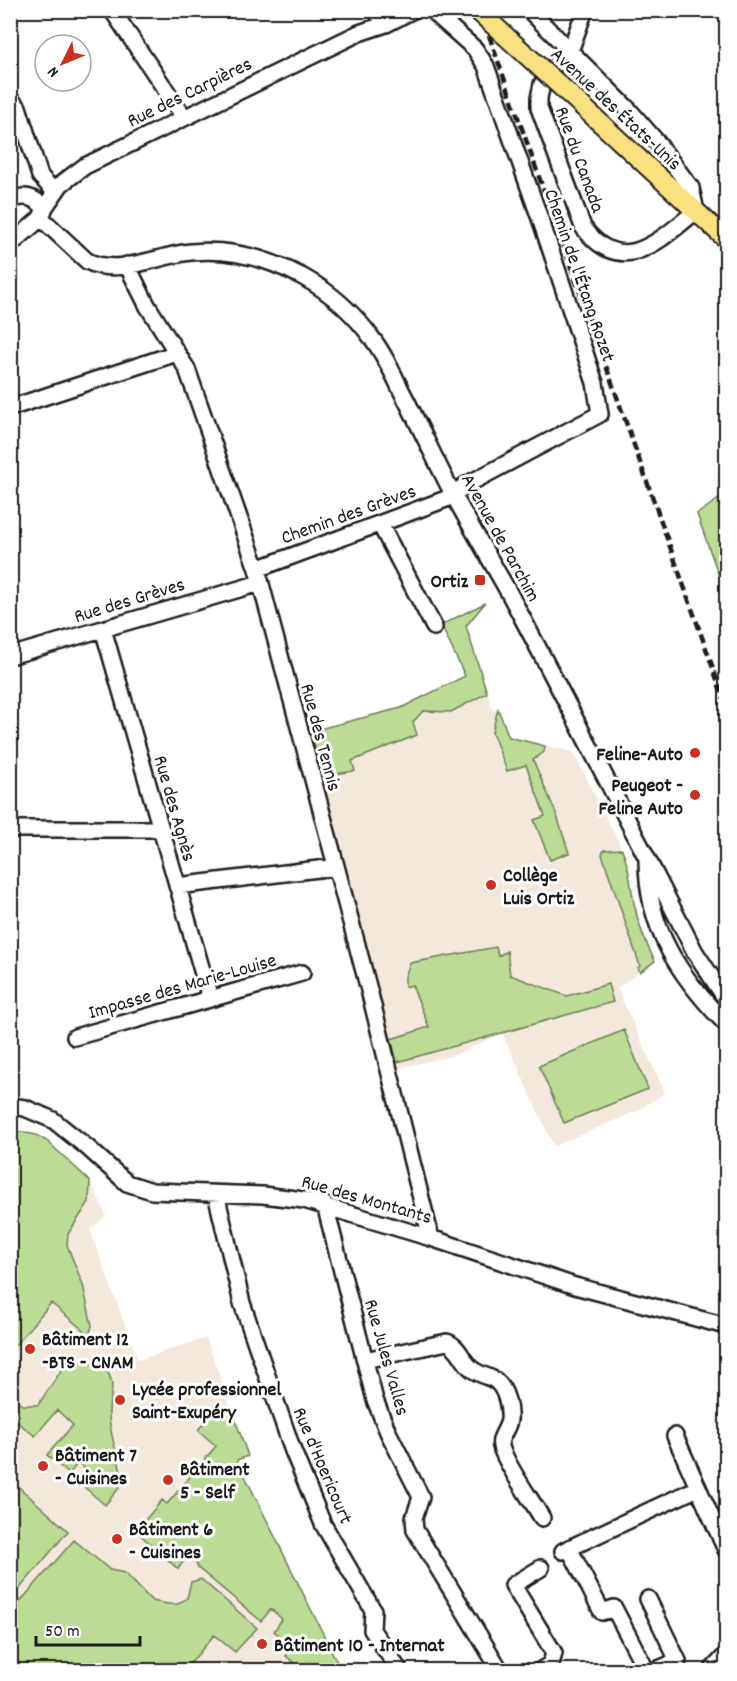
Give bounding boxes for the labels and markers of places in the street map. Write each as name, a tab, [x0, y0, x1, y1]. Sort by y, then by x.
place label: Ortiz	[430, 569, 468, 597]
marker: Ortiz	[473, 573, 487, 587]
place label: Feline-Auto	[596, 742, 683, 770]
marker: Feline-Auto	[688, 746, 702, 760]
place label: Peugeot - Feline Auto	[598, 773, 683, 824]
marker: Peugeot - Feline Auto	[688, 788, 702, 802]
place label: Collège Luis Ortiz	[503, 863, 574, 914]
marker: Collège Luis Ortiz	[484, 878, 498, 892]
place label: Bâtiment 12 -BTS - CNAM	[42, 1327, 134, 1378]
marker: Bâtiment 12 -BTS - CNAM	[23, 1342, 37, 1356]
place label: Lycée professionnel Saint-Exupéry	[132, 1377, 281, 1428]
marker: Lycée professionnel Saint-Exupéry	[113, 1393, 127, 1407]
place label: Bâtiment 7 - Cuisines	[55, 1443, 137, 1494]
place label: Bâtiment 5 - Self	[180, 1457, 250, 1508]
marker: Bâtiment 7 - Cuisines	[36, 1459, 50, 1473]
marker: Bâtiment 5 - Self	[161, 1473, 175, 1487]
place label: Bâtiment 6 - Cuisines	[129, 1517, 213, 1568]
marker: Bâtiment 6 - Cuisines	[110, 1532, 124, 1546]
place label: Bâtiment 10 - Internat	[274, 1633, 445, 1661]
marker: Bâtiment 10 - Internat	[255, 1637, 269, 1651]

